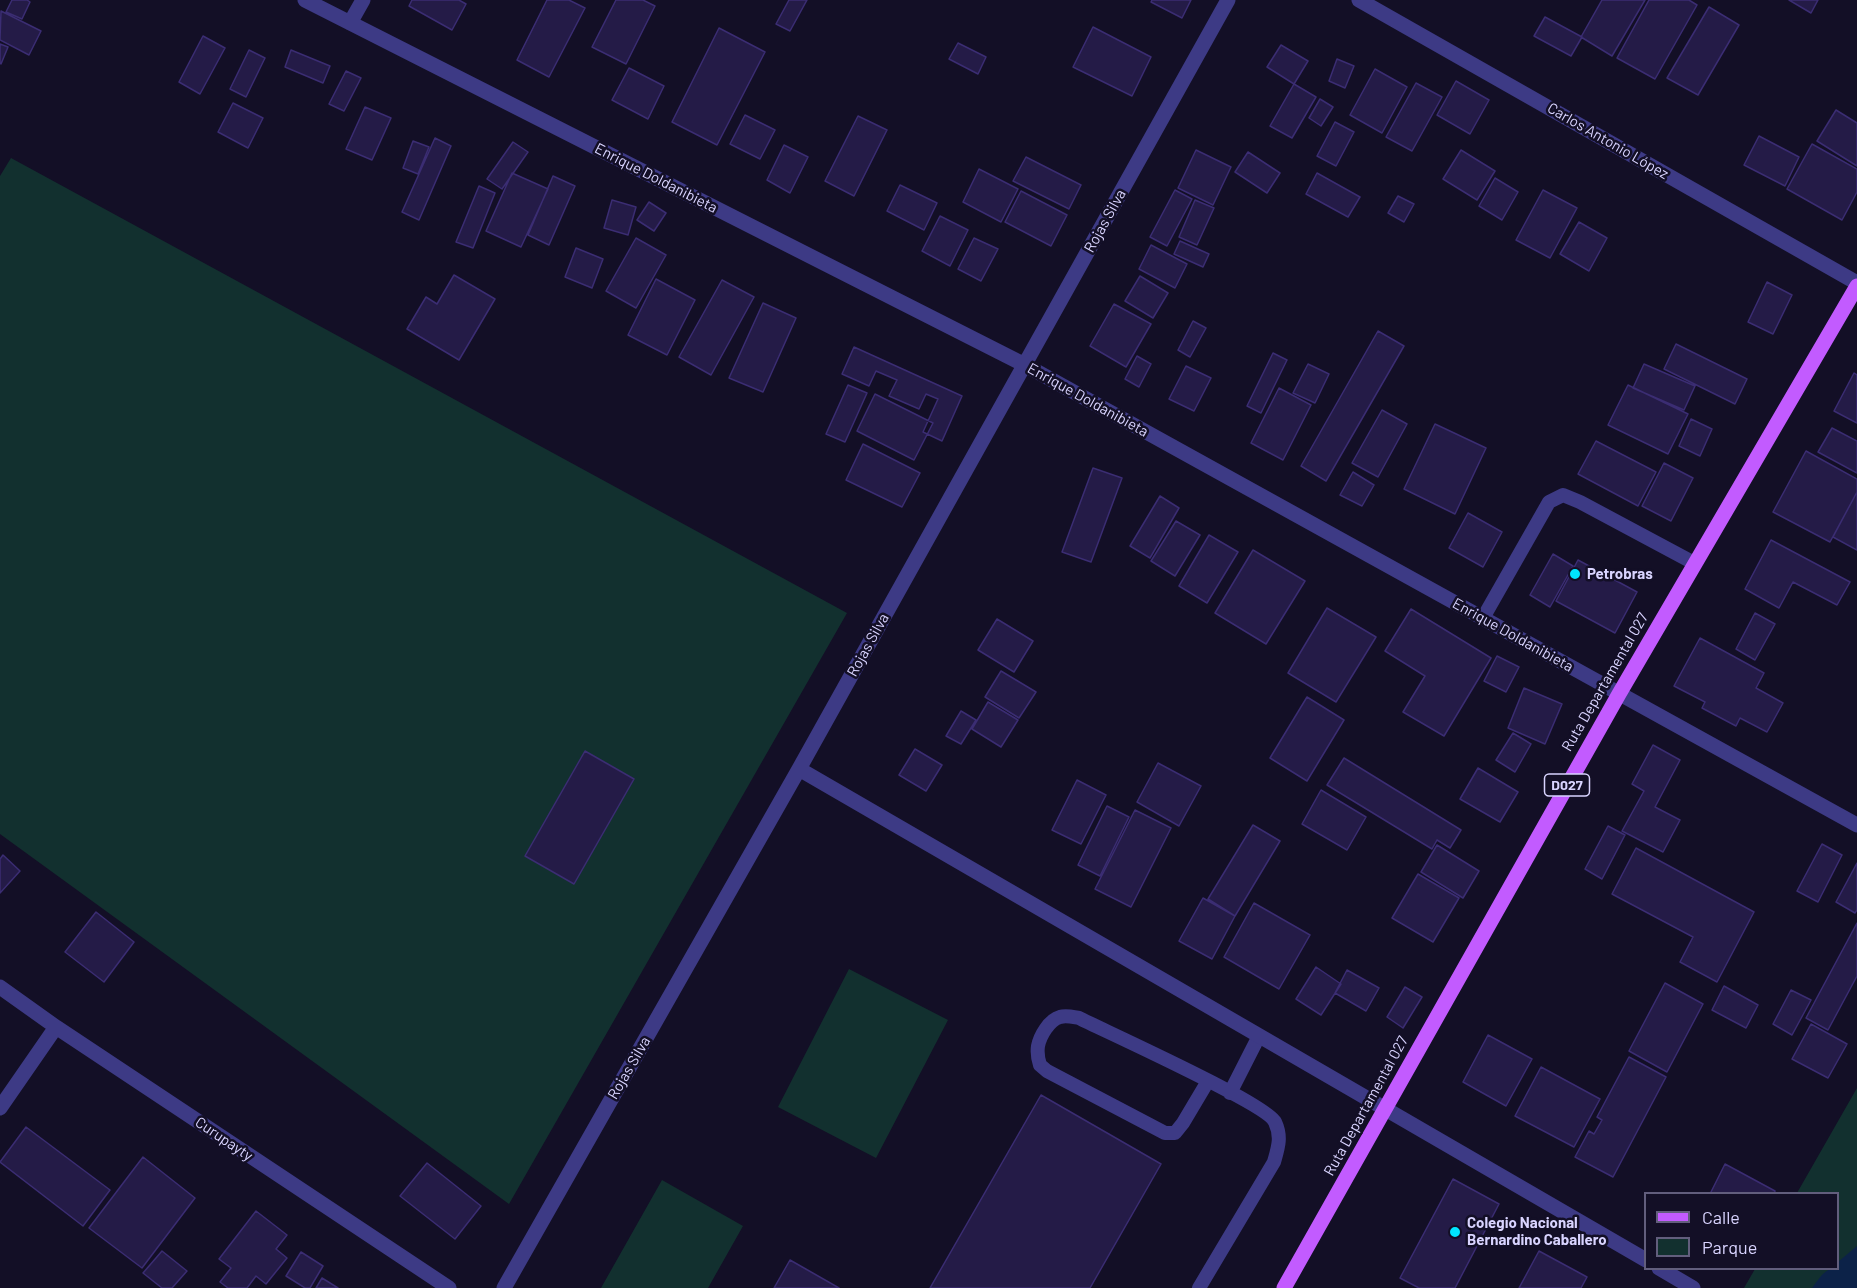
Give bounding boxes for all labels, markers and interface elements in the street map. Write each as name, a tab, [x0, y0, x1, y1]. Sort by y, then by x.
street label: Carlos Antonio López	[1544, 99, 1672, 183]
street label: Enrique Doldanibieta	[592, 139, 720, 217]
street label: Rojas Silva	[1080, 186, 1130, 256]
street label: Enrique Doldanibieta	[1024, 359, 1152, 441]
place label: Petrobras	[1587, 565, 1653, 583]
marker: Petrobras	[1568, 567, 1582, 581]
street label: Enrique Doldanibieta	[1449, 594, 1577, 676]
street label: Rojas Silva	[843, 610, 893, 680]
street label: Ruta Departamental 027	[1558, 610, 1652, 754]
road number: D027	[1544, 774, 1590, 796]
street label: Rojas Silva	[604, 1033, 654, 1103]
street label: Ruta Departamental 027	[1320, 1033, 1412, 1179]
street label: Curupayty	[192, 1113, 256, 1165]
legend	[1644, 1192, 1839, 1270]
text: Calle	[1702, 1206, 1740, 1228]
place label: Colegio Nacional Bernardino Caballero	[1467, 1214, 1607, 1249]
marker: Colegio Nacional Bernardino Caballero	[1448, 1225, 1462, 1239]
text: Parque	[1702, 1236, 1757, 1258]

